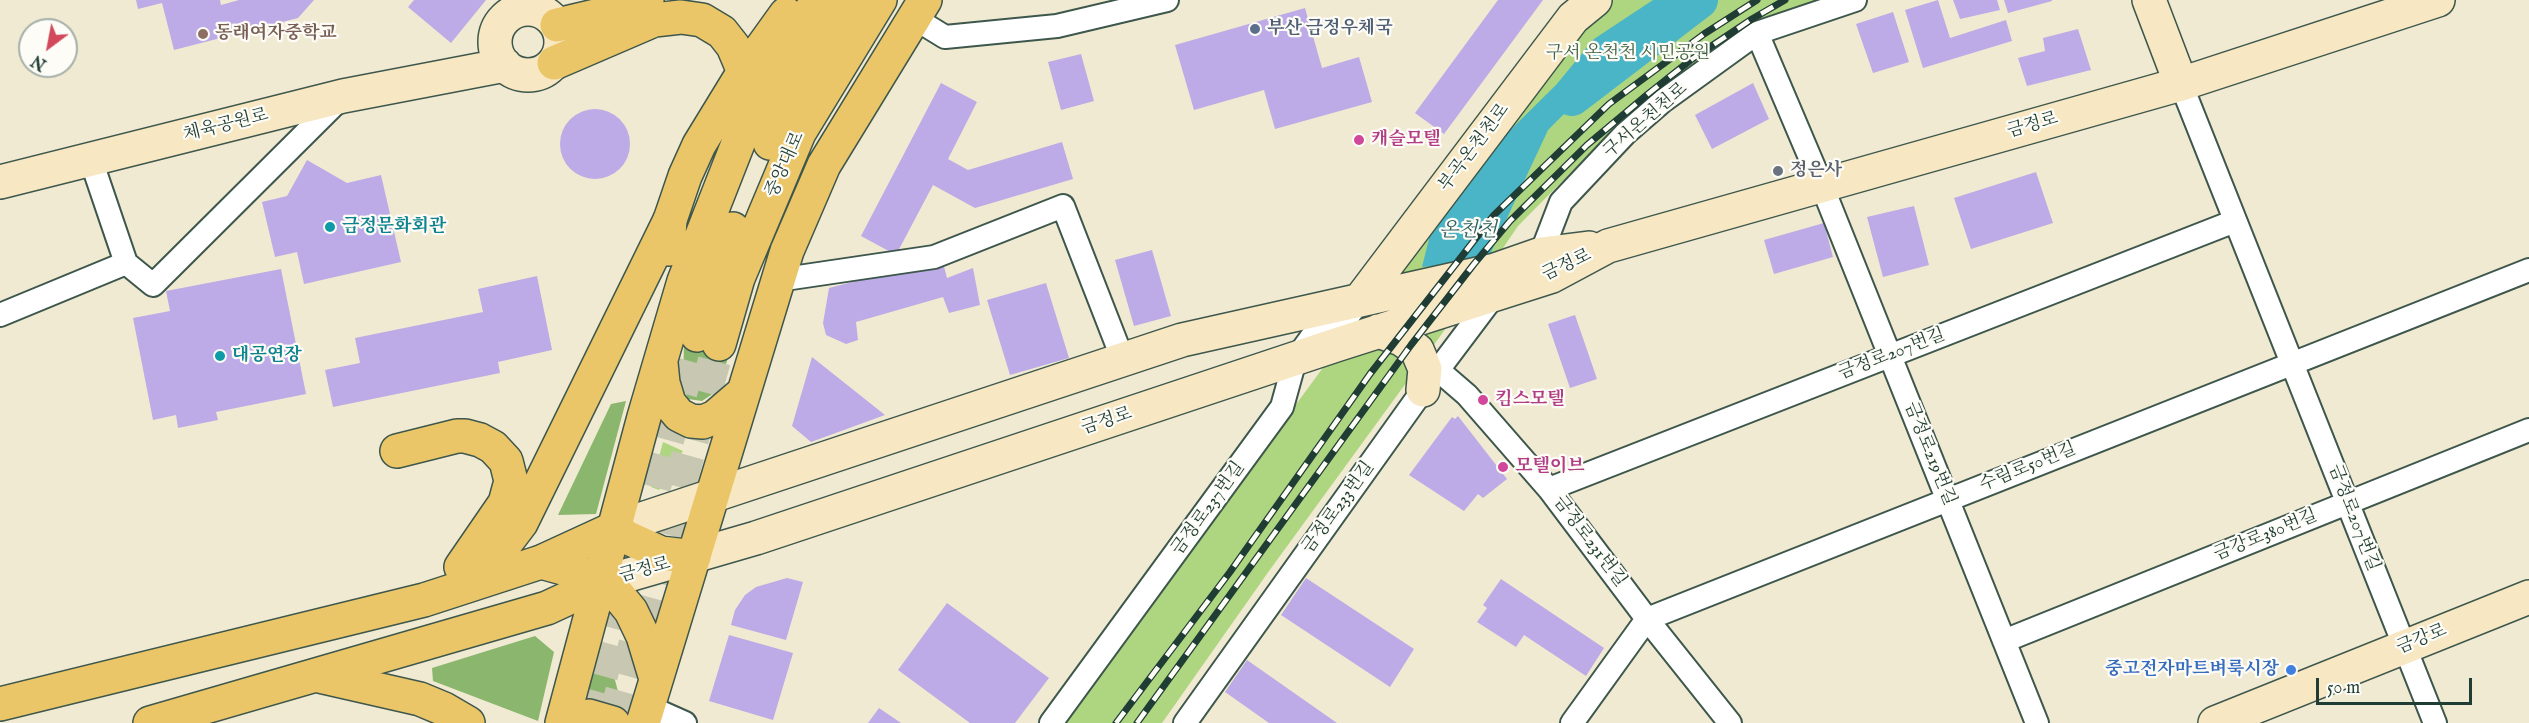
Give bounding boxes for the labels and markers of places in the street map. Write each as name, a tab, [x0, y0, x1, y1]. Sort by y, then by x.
place label: 부산 금정우체국	[1267, 18, 1393, 40]
marker: 부산 금정우체국	[1248, 22, 1262, 36]
place label: 동래여자중학교	[215, 23, 337, 45]
marker: 동래여자중학교	[196, 27, 210, 41]
place label: 캐슬모텔	[1371, 129, 1441, 151]
marker: 캐슬모텔	[1352, 133, 1366, 147]
place label: 정은사	[1790, 160, 1842, 182]
marker: 정은사	[1771, 164, 1785, 178]
place label: 금정문화회관	[342, 216, 446, 238]
marker: 금정문화회관	[323, 220, 337, 234]
place label: 대공연장	[232, 345, 302, 367]
marker: 대공연장	[213, 349, 227, 363]
place label: 킴스모텔	[1495, 389, 1565, 411]
marker: 킴스모텔	[1476, 393, 1490, 407]
place label: 모텔이브	[1515, 456, 1585, 478]
marker: 모텔이브	[1496, 460, 1510, 474]
place label: 중고전자마트벼룩시장	[2105, 659, 2279, 681]
marker: 중고전자마트벼룩시장	[2284, 663, 2298, 677]

